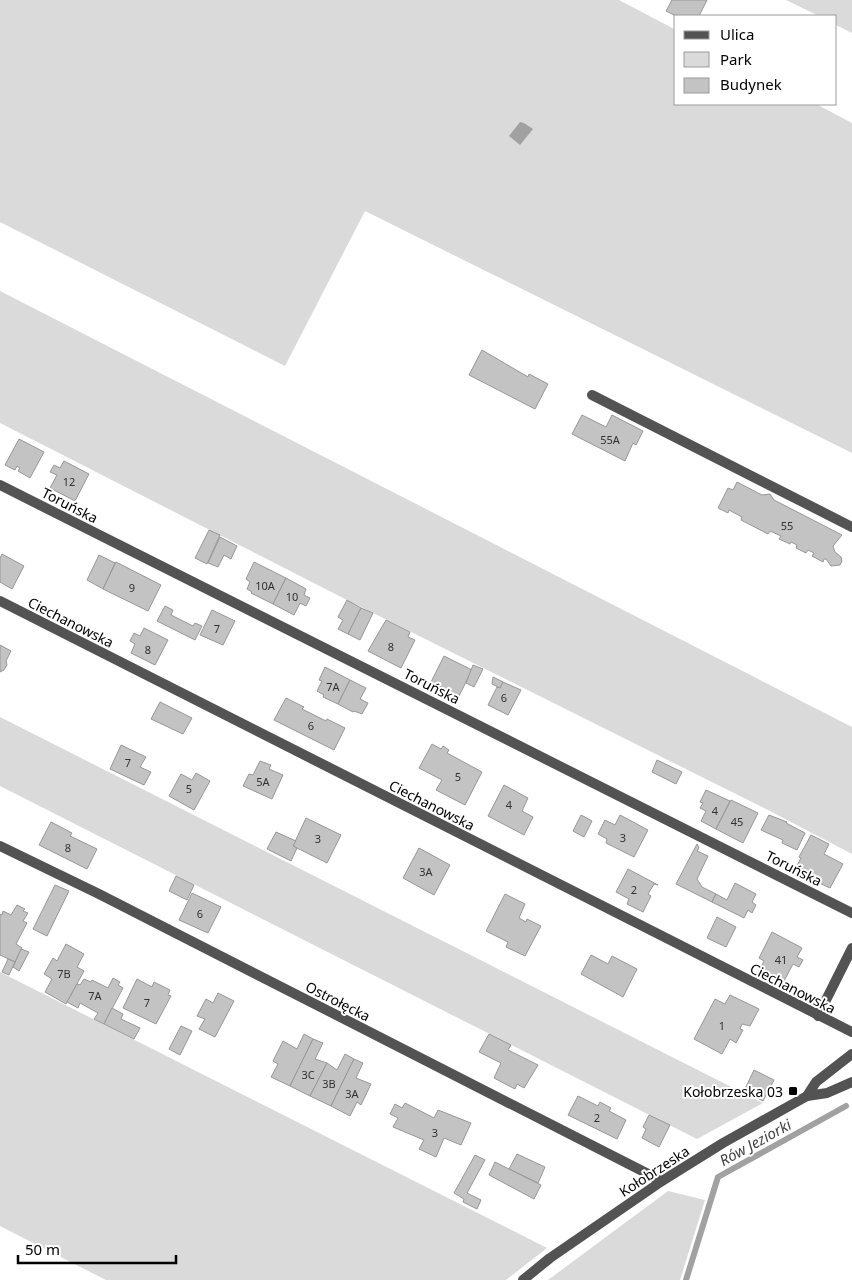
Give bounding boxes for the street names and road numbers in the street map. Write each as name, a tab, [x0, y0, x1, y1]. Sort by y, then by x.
street label: Toruńska	[39, 483, 101, 527]
street label: Ciechanowska	[25, 592, 117, 652]
street label: Toruńska	[401, 664, 463, 708]
street label: Ciechanowska	[386, 775, 478, 835]
street label: Toruńska	[763, 846, 825, 890]
street label: Ciechanowska	[747, 958, 839, 1018]
street label: Ostrołęcka	[302, 977, 374, 1025]
street label: Kołobrzeska	[615, 1141, 693, 1201]

